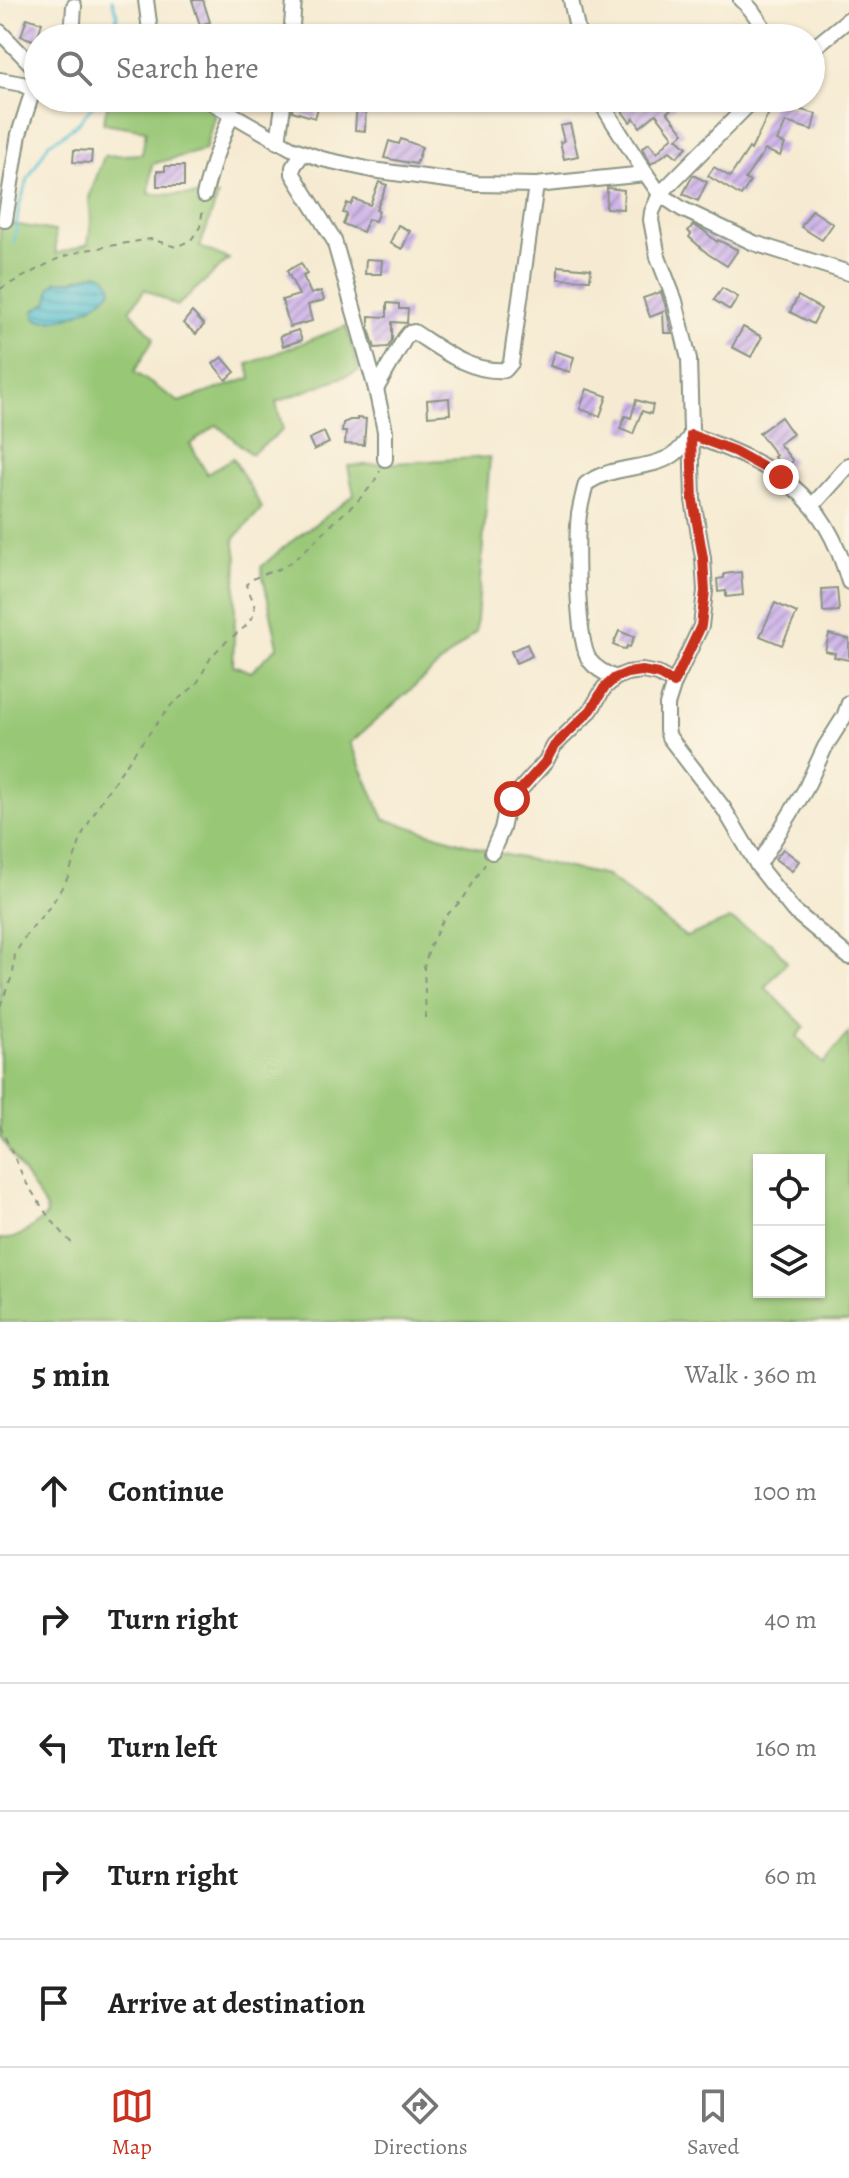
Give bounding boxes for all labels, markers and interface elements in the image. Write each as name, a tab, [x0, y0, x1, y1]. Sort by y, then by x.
search box	[24, 24, 825, 112]
icon: search	[52, 46, 96, 90]
text: Search here	[116, 48, 259, 88]
route end	[763, 459, 799, 495]
route start	[494, 781, 530, 817]
map controls	[753, 1154, 825, 1298]
button: locate	[753, 1154, 825, 1226]
button: layers	[753, 1226, 825, 1298]
text: 5 min	[32, 1351, 110, 1398]
text: Walk · 360 m	[685, 1357, 817, 1392]
icon: ahead	[32, 1469, 76, 1513]
text: Continue	[108, 1471, 224, 1511]
text: 100 m	[754, 1474, 817, 1509]
icon: right	[32, 1597, 76, 1641]
text: Turn right	[108, 1599, 238, 1639]
text: 40 m	[765, 1602, 817, 1637]
icon: left	[32, 1725, 76, 1769]
text: Turn left	[108, 1727, 217, 1767]
text: 160 m	[755, 1730, 817, 1765]
icon: right	[32, 1853, 76, 1897]
text: Turn right	[108, 1855, 238, 1895]
text: 60 m	[764, 1858, 817, 1893]
icon: arrive	[32, 1981, 76, 2025]
text: Arrive at destination	[108, 1983, 365, 2023]
tab: Map	[110, 2084, 154, 2162]
tab: Directions	[373, 2084, 468, 2162]
tab: Saved	[687, 2084, 739, 2162]

